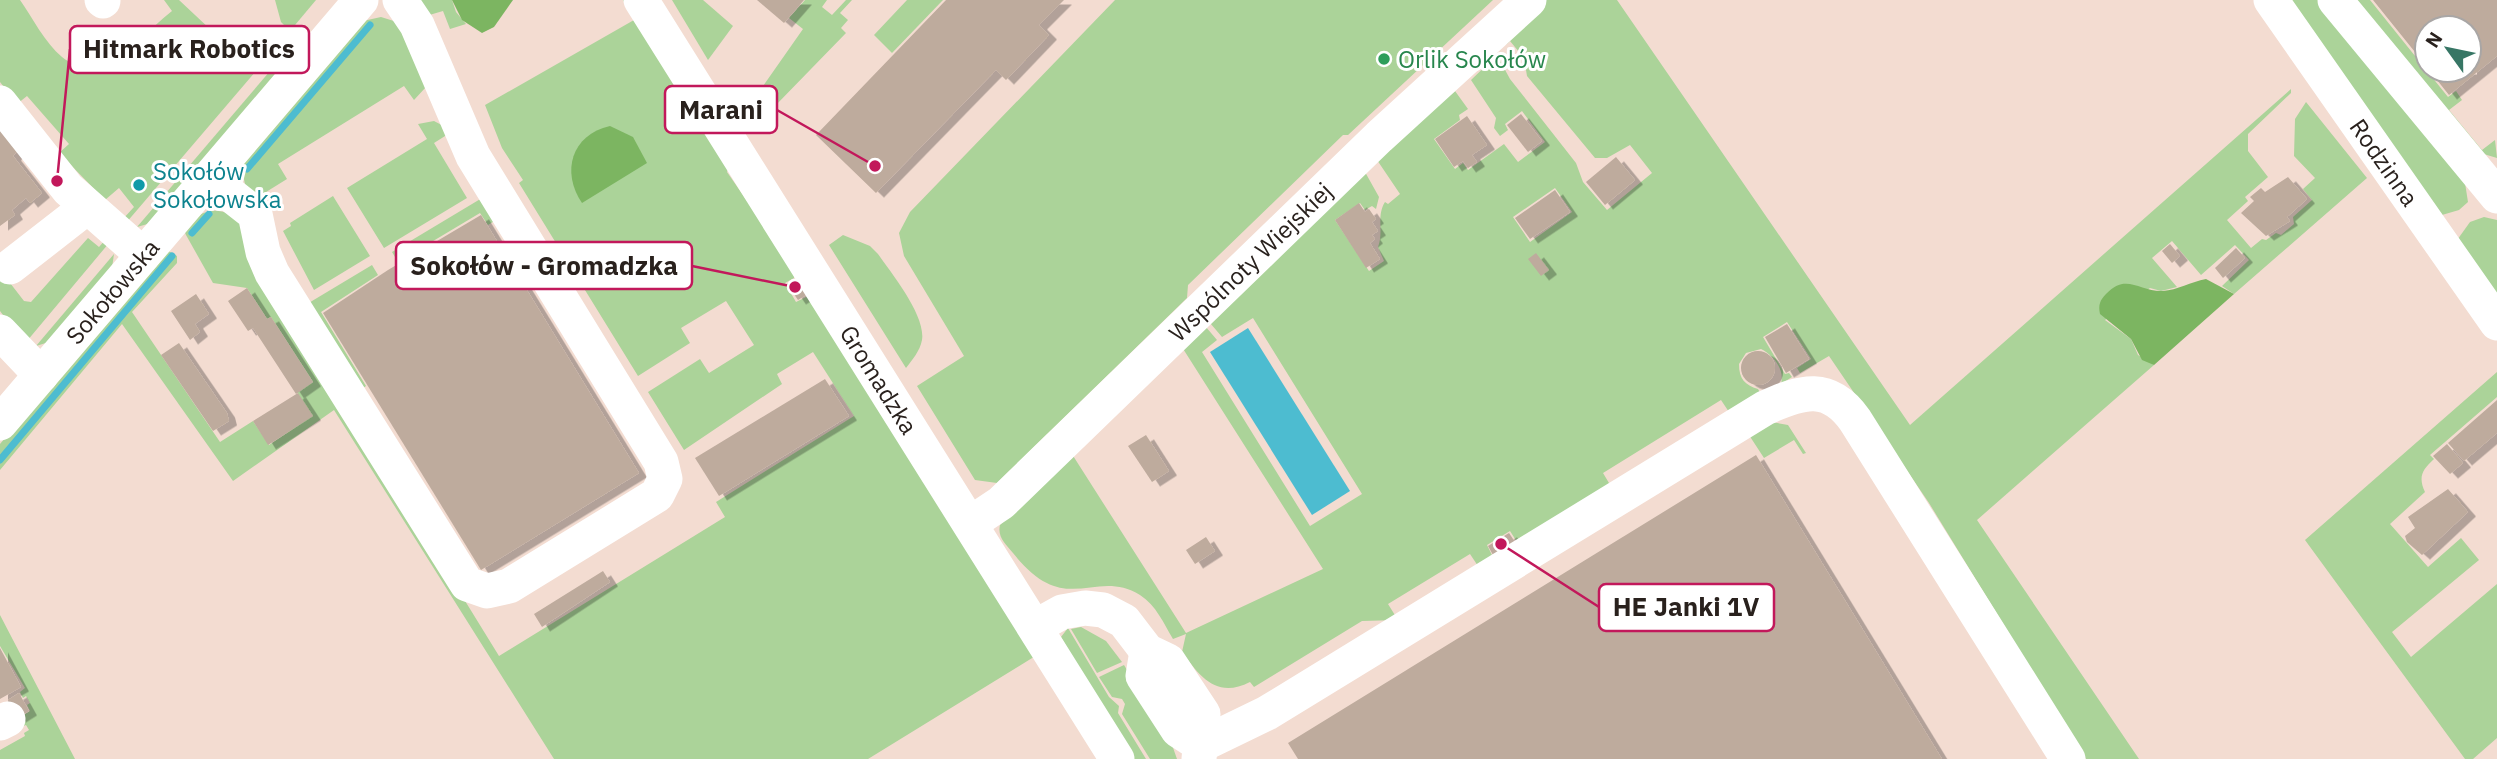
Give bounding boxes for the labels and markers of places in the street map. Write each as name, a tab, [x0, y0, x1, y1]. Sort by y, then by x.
callout: Hitmark Robotics	[70, 26, 309, 73]
place label: Orlik Sokołów	[1398, 43, 1546, 75]
marker: Orlik Sokołów	[1376, 51, 1392, 67]
callout: Marani	[665, 86, 777, 133]
place label: Sokołów Sokołowska	[153, 155, 282, 215]
marker: Sokołów Sokołowska	[131, 177, 147, 193]
callout: Sokołów - Gromadzka	[396, 242, 692, 289]
callout: HE Janki 1V	[1599, 584, 1774, 631]

